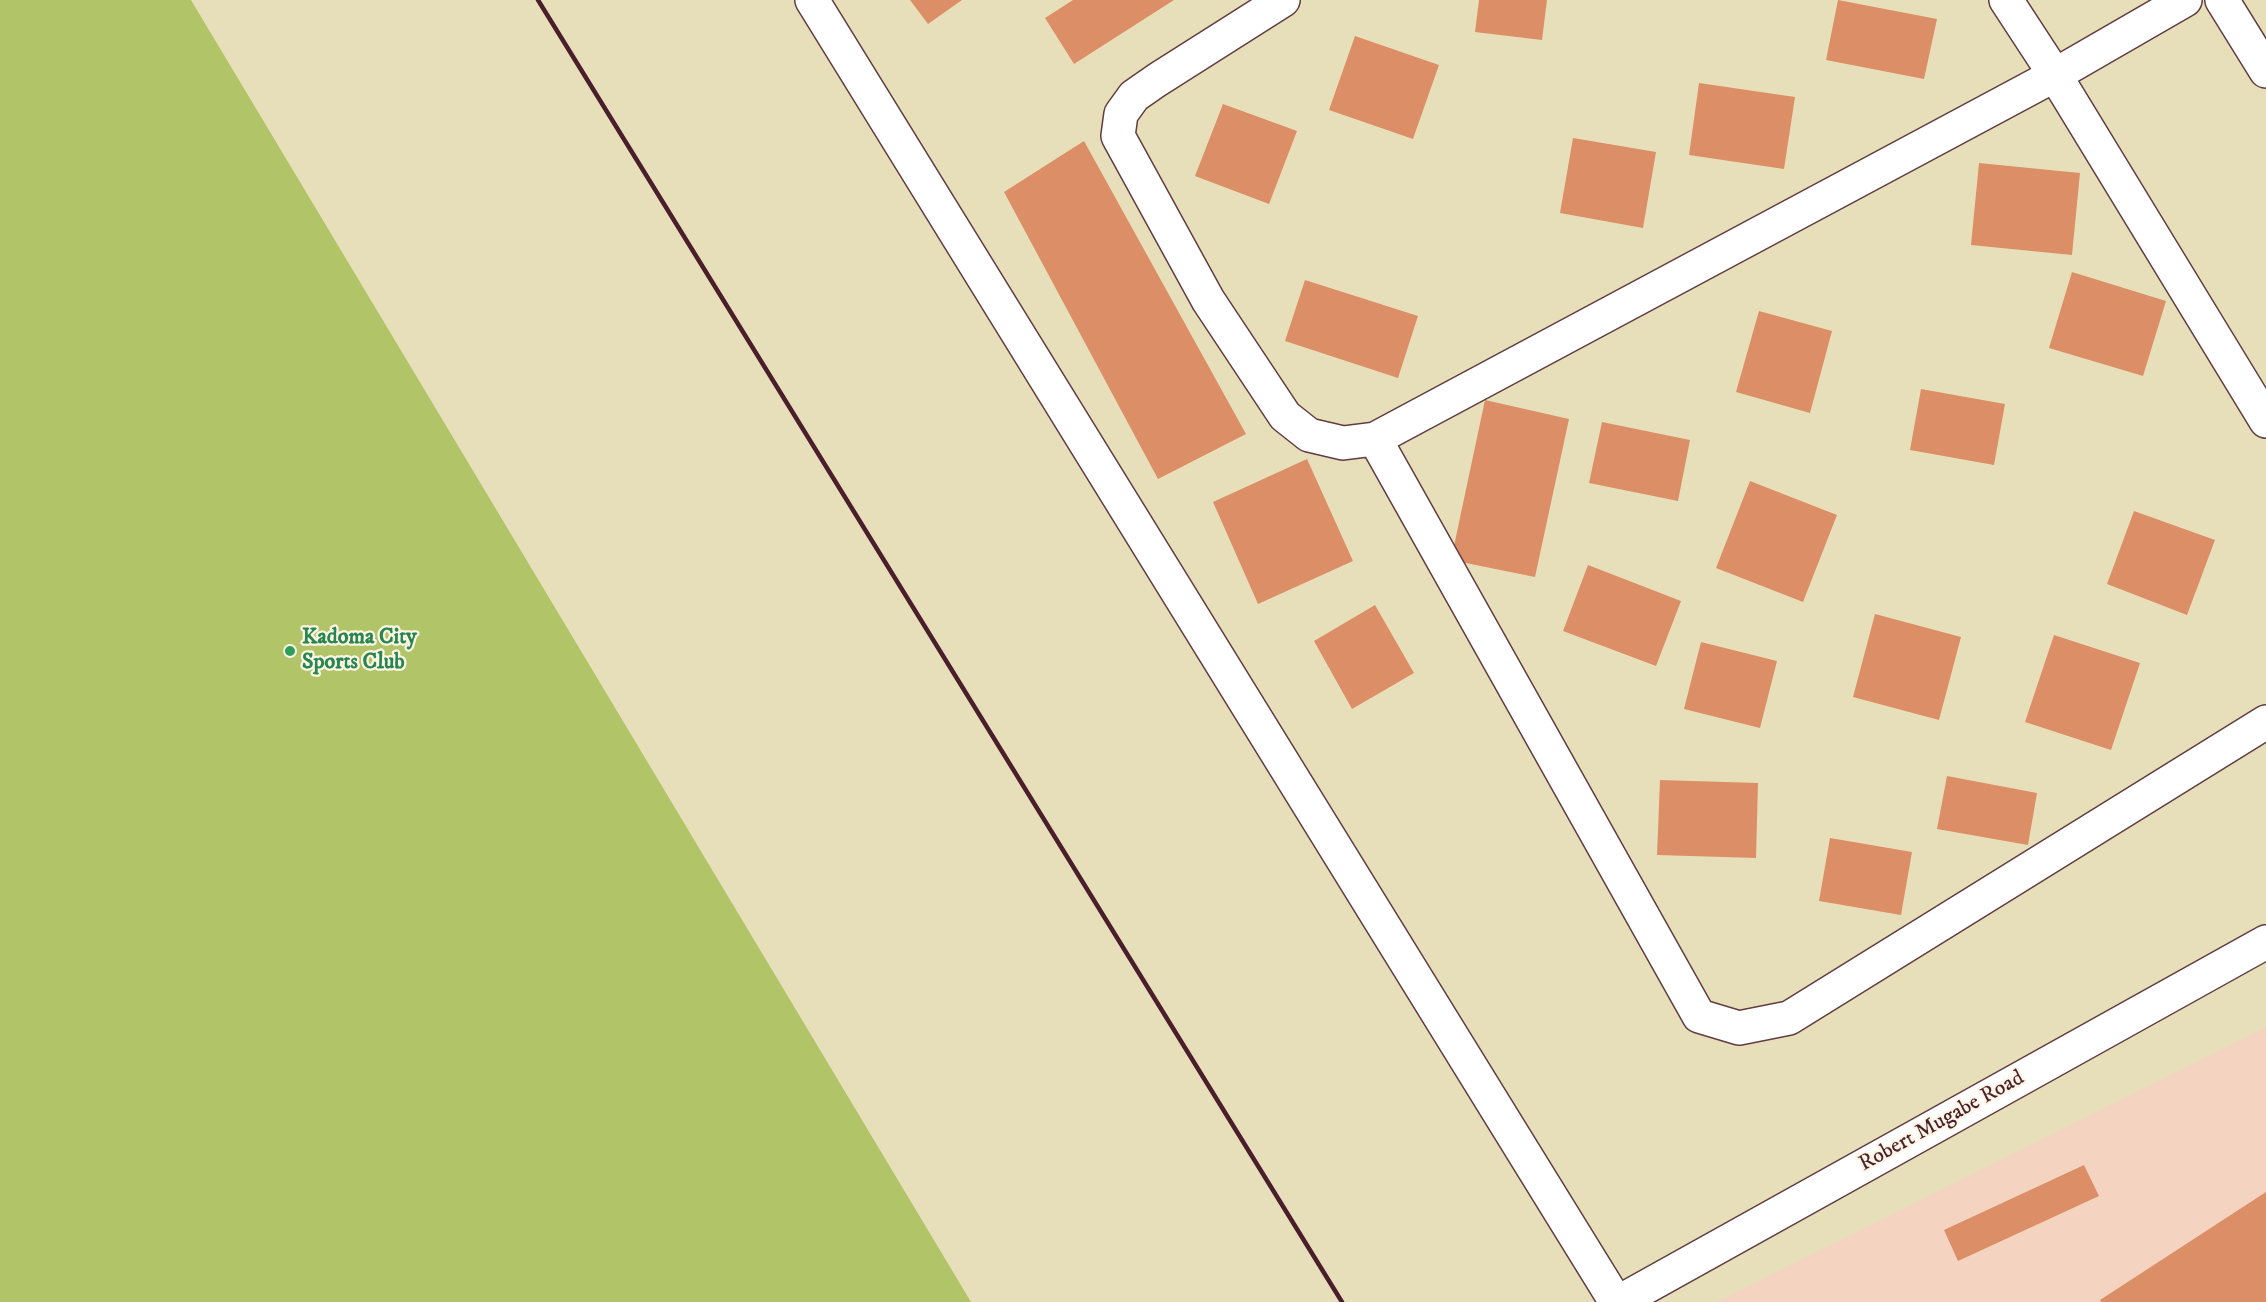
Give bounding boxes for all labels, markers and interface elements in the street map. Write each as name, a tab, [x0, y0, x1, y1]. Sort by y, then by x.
place label: Kadoma City Sports Club	[302, 625, 417, 676]
marker: Kadoma City Sports Club	[283, 644, 297, 658]
street label: Robert Mugabe Road	[1855, 1066, 2029, 1178]

